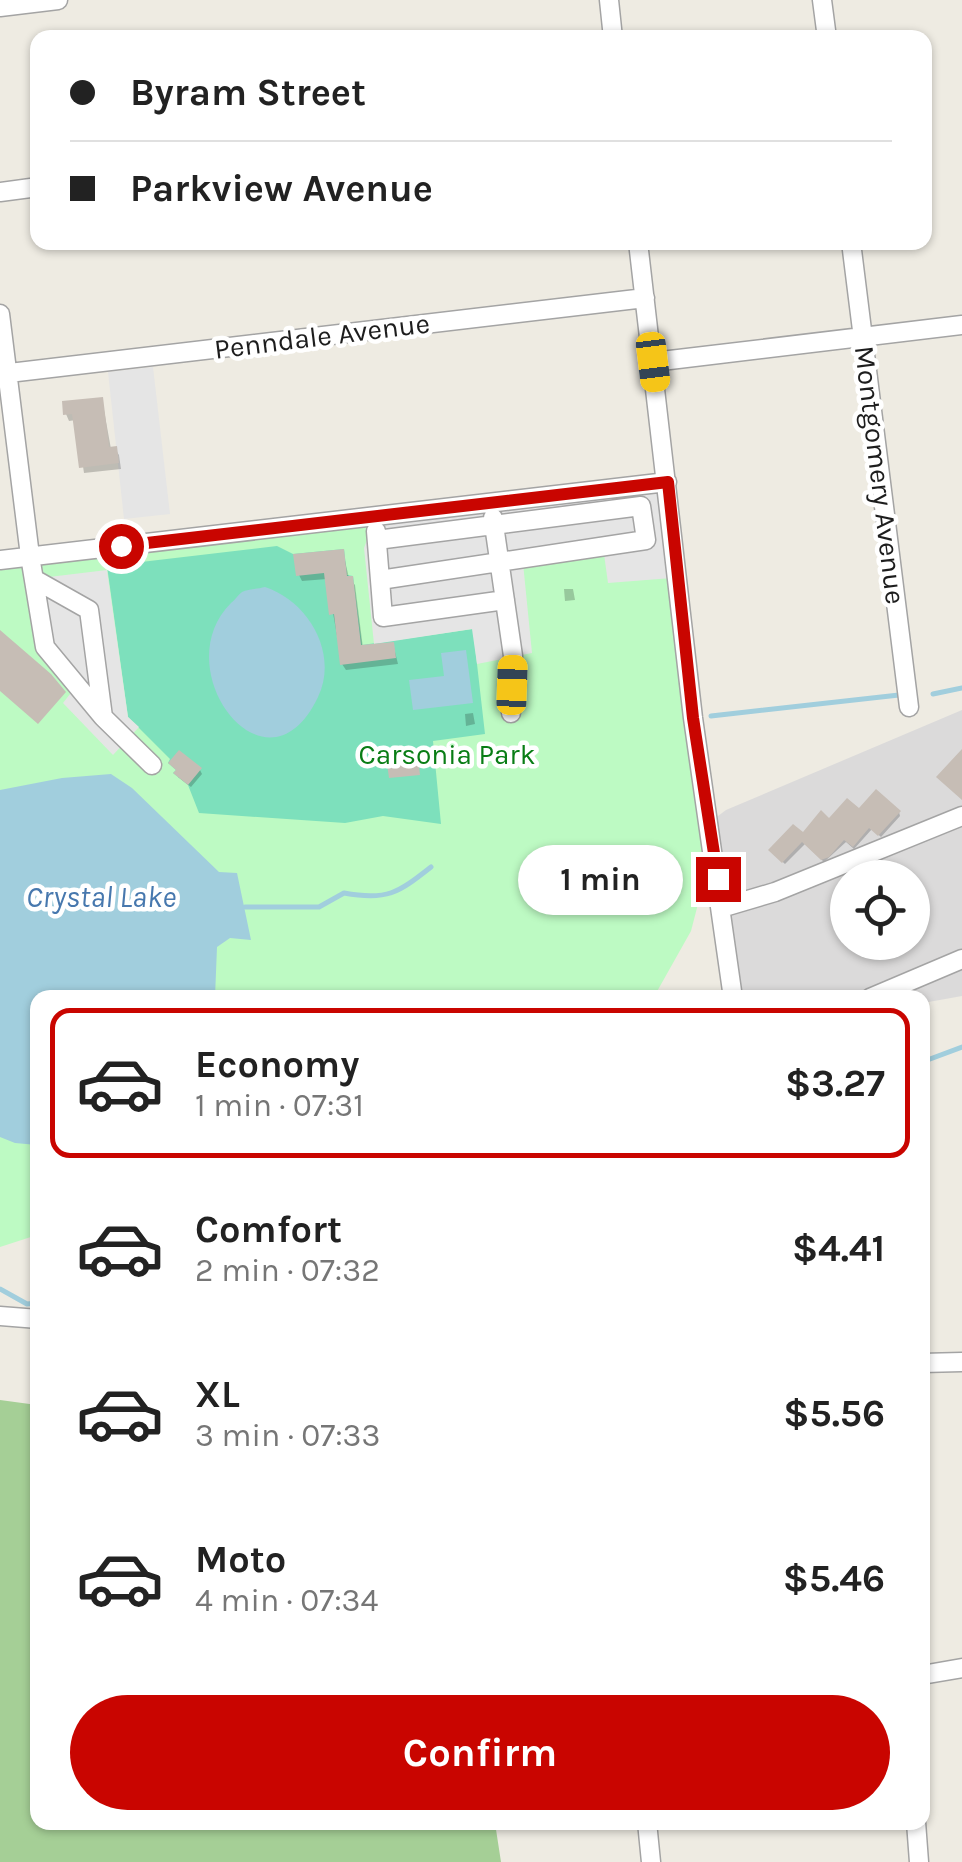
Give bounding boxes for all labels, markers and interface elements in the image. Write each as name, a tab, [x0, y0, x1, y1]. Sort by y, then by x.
text: Byram Street	[130, 70, 366, 115]
text: Parkview Avenue	[130, 166, 433, 211]
street label: Penndale Avenue	[212, 306, 432, 366]
car	[634, 330, 672, 394]
street label: Montgomery Avenue	[848, 344, 912, 606]
route start	[99, 524, 144, 569]
car	[496, 654, 528, 716]
park label: Carsonia Park	[359, 738, 535, 771]
callout: 1 min	[518, 844, 683, 914]
route end	[696, 857, 741, 902]
map controls	[830, 860, 930, 960]
button: locate	[830, 860, 930, 960]
text: 1 min	[560, 861, 641, 898]
water label: Crystal Lake	[26, 879, 176, 915]
icon: car	[75, 1038, 165, 1128]
text: Economy	[195, 1042, 359, 1087]
text: $3.27	[785, 1061, 885, 1106]
text: 1 min · 07:31	[195, 1087, 364, 1124]
icon: car	[75, 1203, 165, 1293]
text: Comfort	[195, 1207, 342, 1252]
text: $4.41	[792, 1226, 885, 1271]
text: 2 min · 07:32	[195, 1252, 380, 1289]
icon: car	[75, 1368, 165, 1458]
text: XL	[195, 1372, 240, 1417]
text: $5.56	[783, 1391, 885, 1436]
text: 3 min · 07:33	[195, 1417, 380, 1454]
icon: car	[75, 1533, 165, 1623]
text: Moto	[195, 1537, 286, 1582]
text: $5.46	[783, 1556, 885, 1601]
text: 4 min · 07:34	[195, 1582, 378, 1619]
button: Confirm	[70, 1695, 890, 1810]

